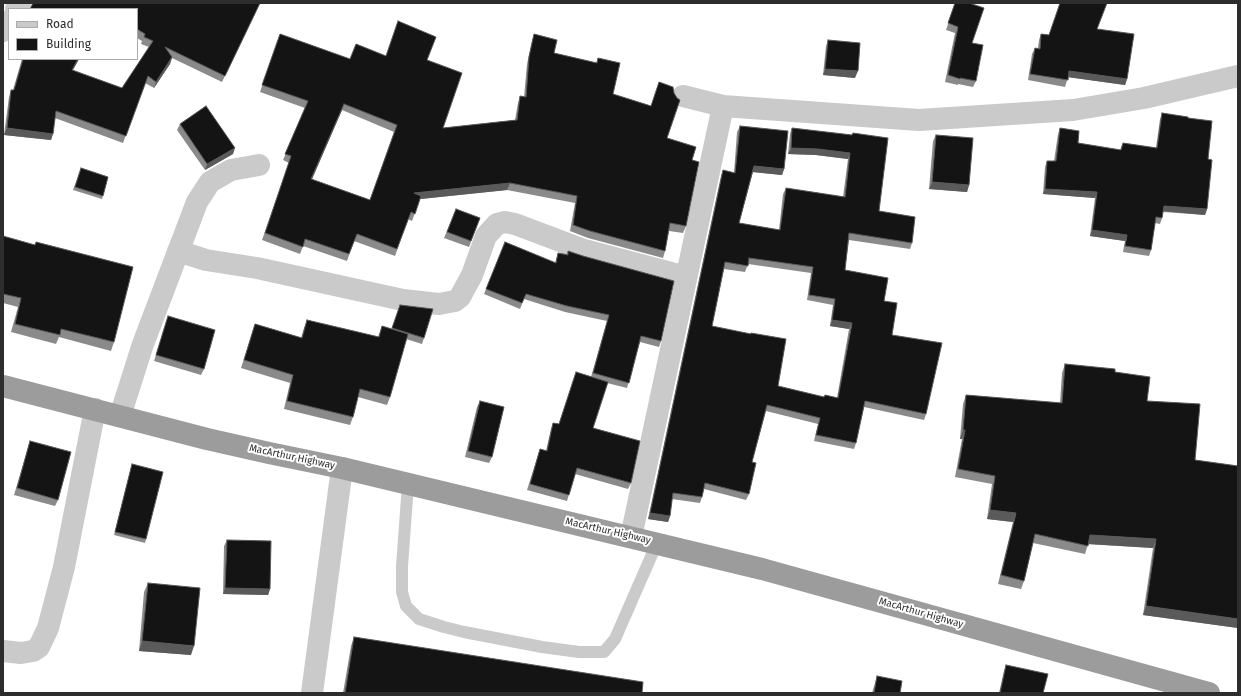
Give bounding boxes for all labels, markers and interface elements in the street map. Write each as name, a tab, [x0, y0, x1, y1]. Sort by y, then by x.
legend	[8, 8, 138, 60]
text: Road	[46, 17, 74, 31]
text: Building	[46, 37, 91, 51]
street label: MacArthur Highway	[248, 442, 336, 472]
street label: MacArthur Highway	[564, 515, 652, 547]
street label: MacArthur Highway	[877, 595, 965, 631]

